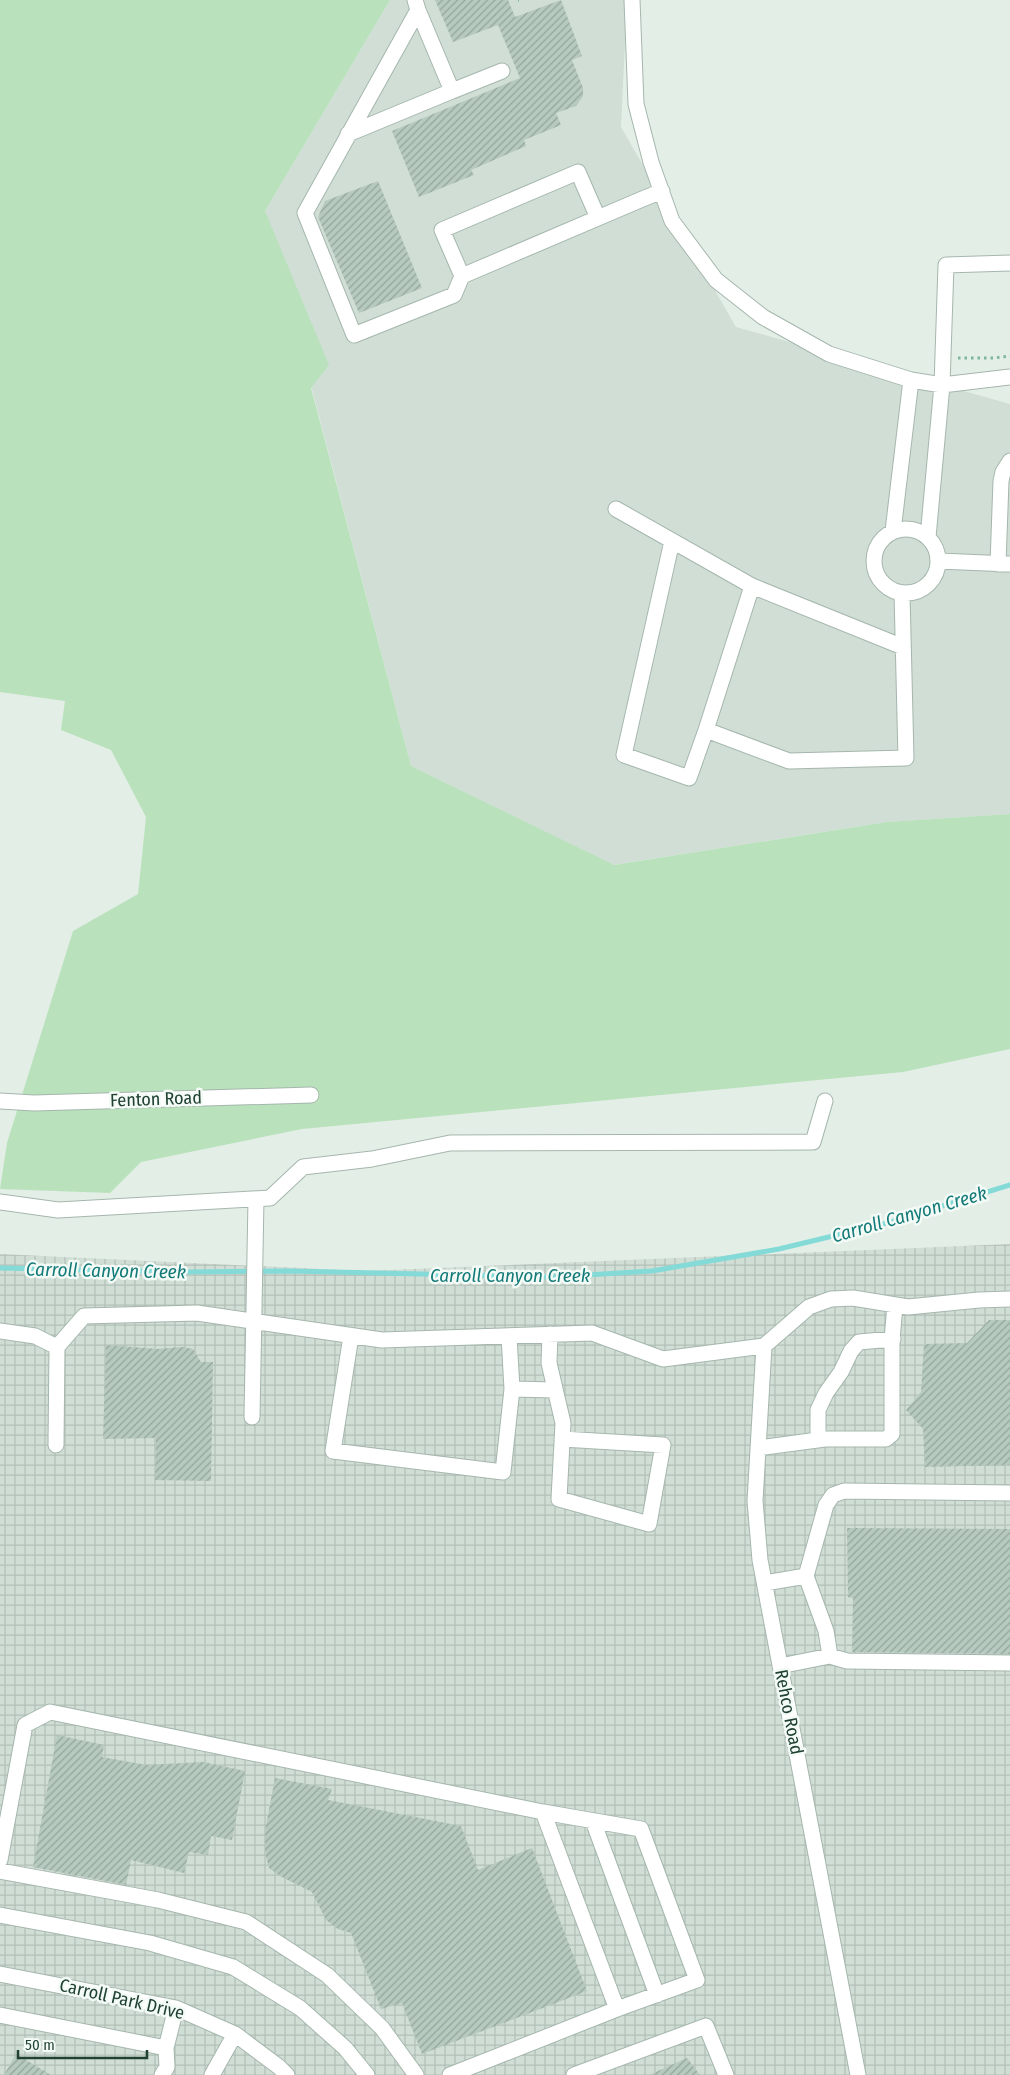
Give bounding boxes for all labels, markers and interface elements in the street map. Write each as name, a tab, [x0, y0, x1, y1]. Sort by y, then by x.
street label: Fenton Road	[110, 1086, 202, 1112]
water label: Carroll Canyon Creek	[829, 1181, 989, 1248]
water label: Carroll Canyon Creek	[26, 1258, 186, 1283]
water label: Carroll Canyon Creek	[430, 1264, 590, 1287]
street label: Rehco Road	[770, 1668, 808, 1756]
street label: Carroll Park Drive	[57, 1974, 187, 2024]
scale bar	[18, 2028, 146, 2060]
text: 50 m	[25, 2036, 55, 2054]

